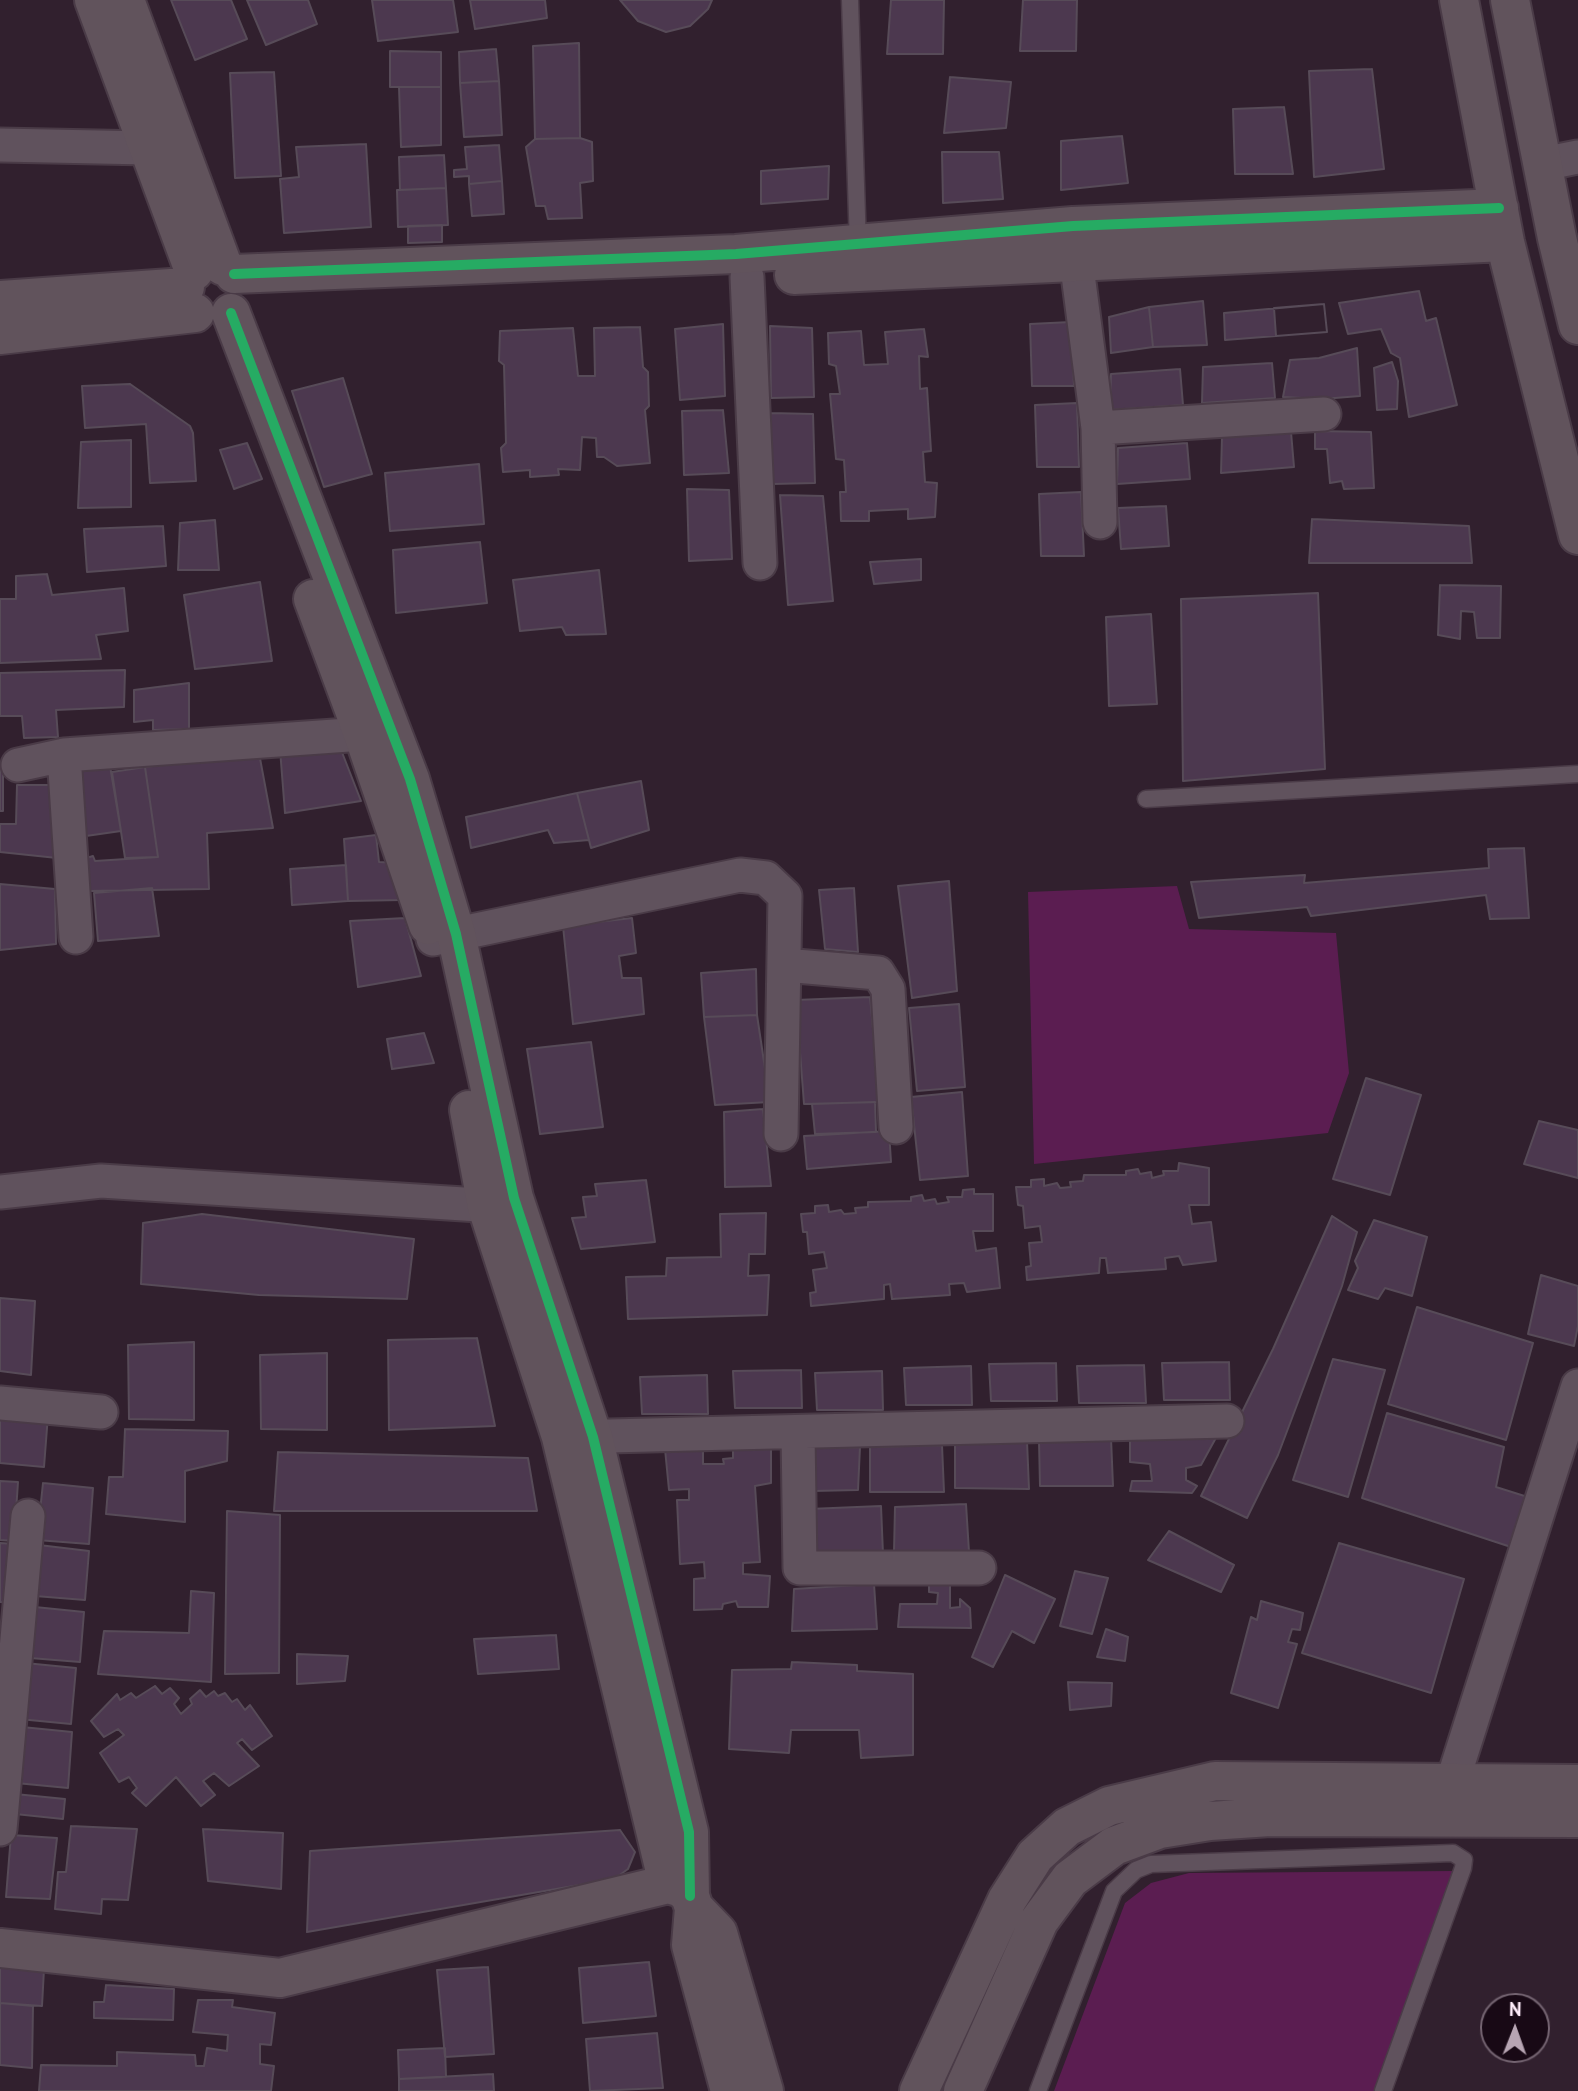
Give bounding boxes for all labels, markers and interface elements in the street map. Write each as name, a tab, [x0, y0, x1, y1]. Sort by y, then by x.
north arrow	[1480, 1993, 1550, 2063]
text: N	[1509, 1997, 1522, 2021]

